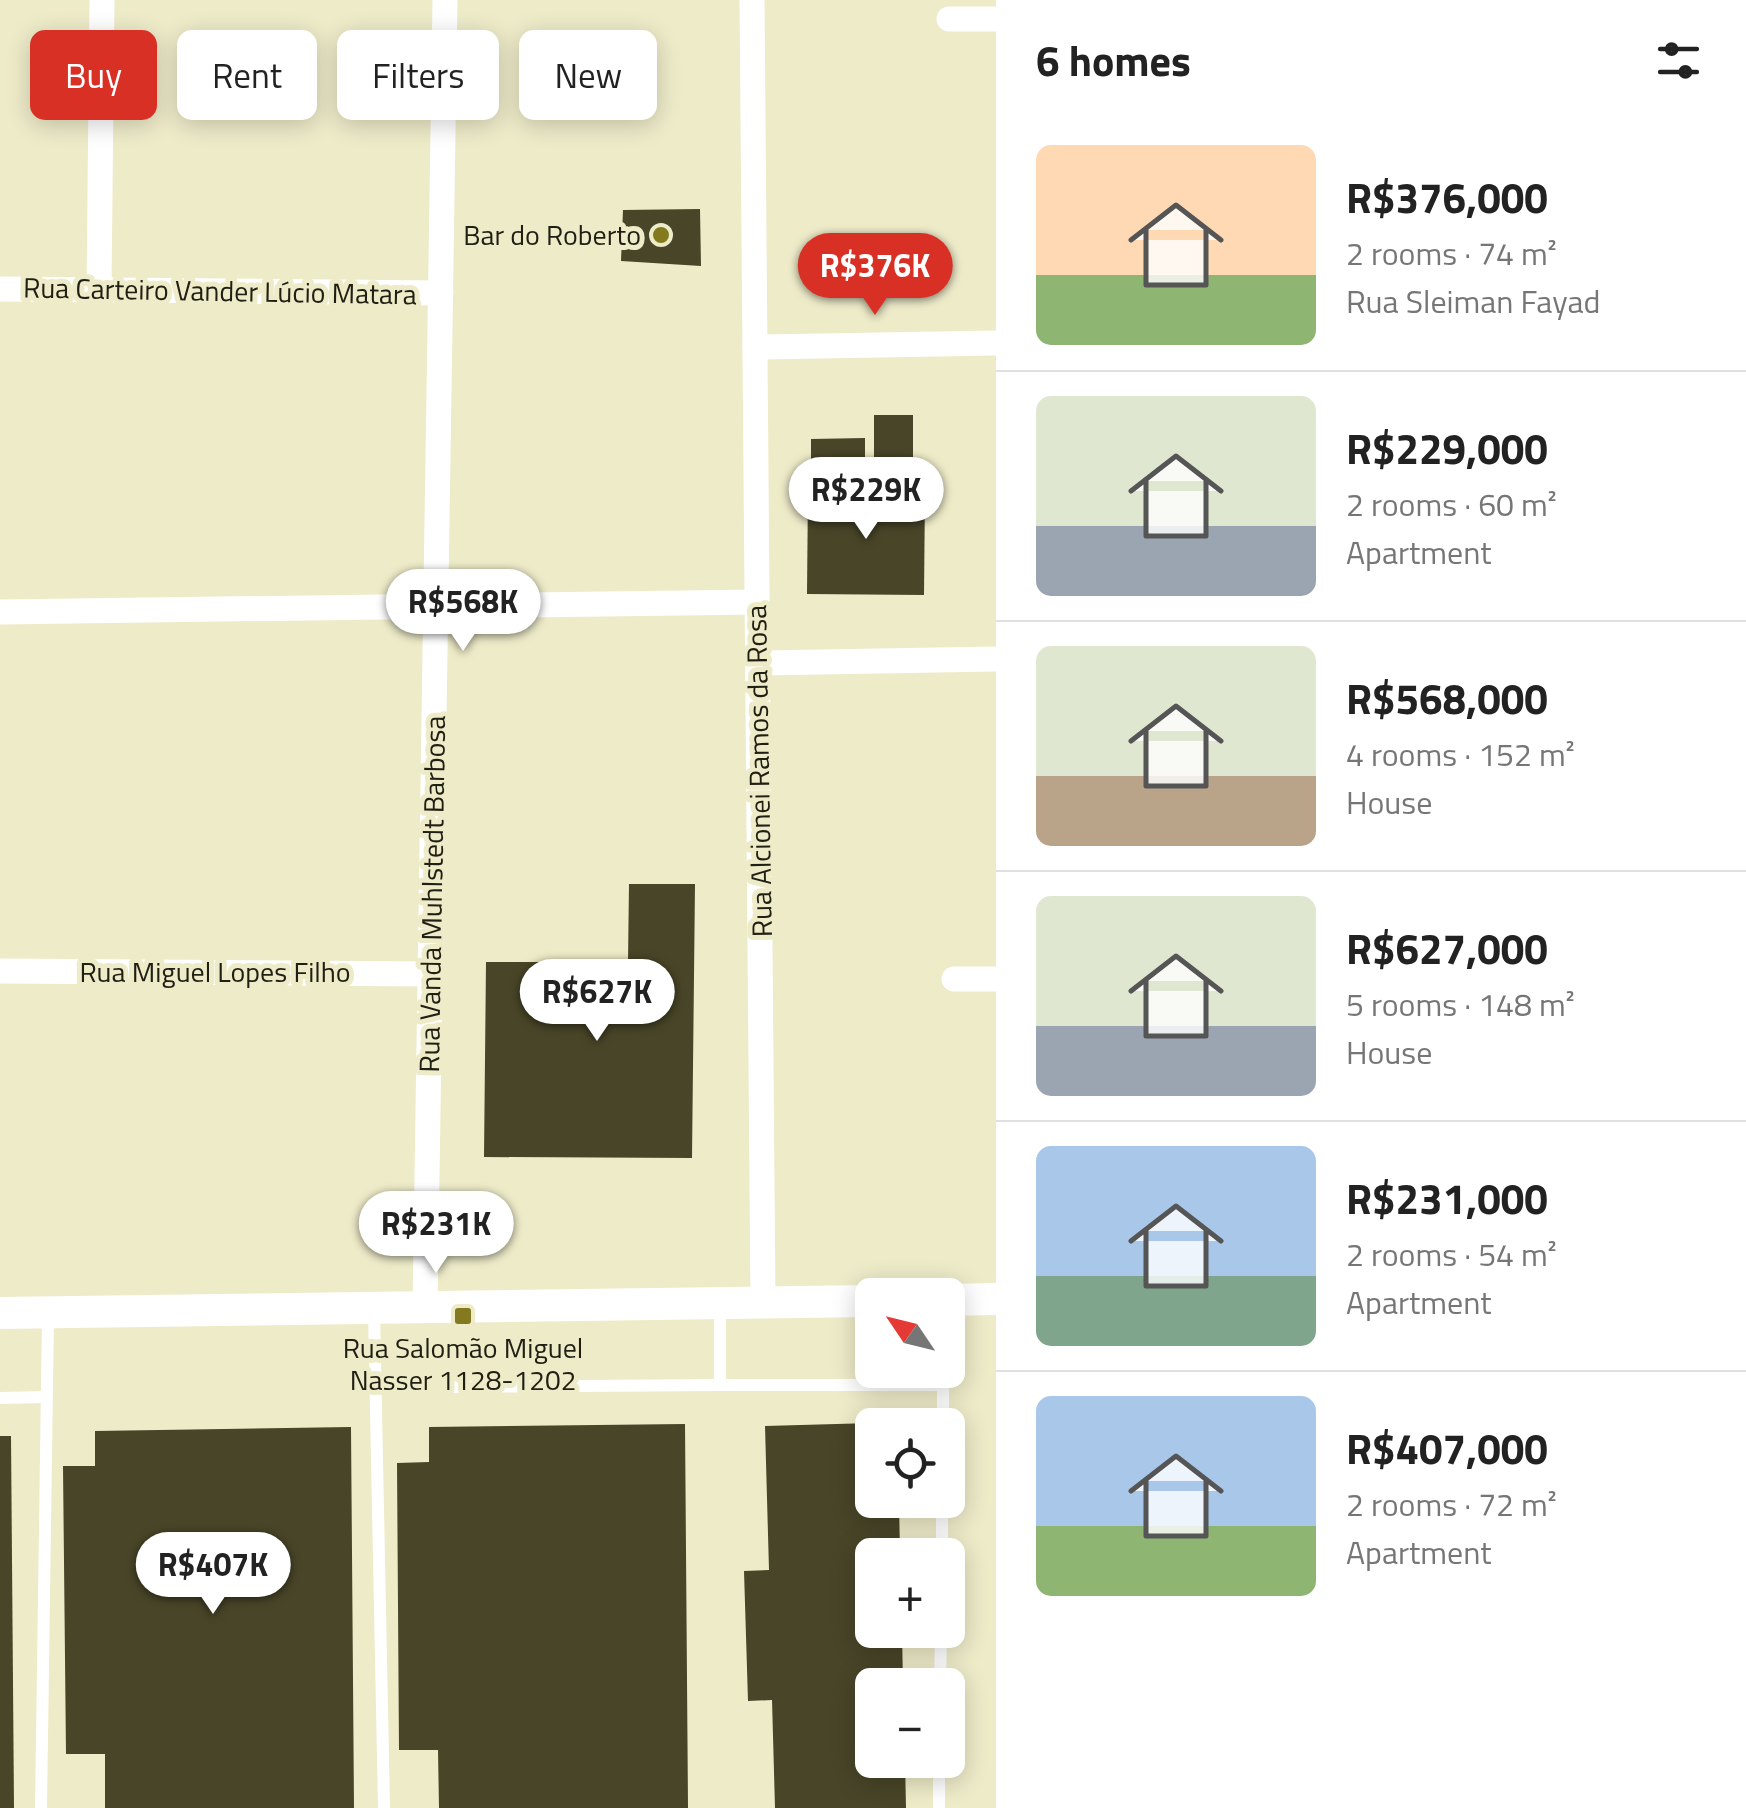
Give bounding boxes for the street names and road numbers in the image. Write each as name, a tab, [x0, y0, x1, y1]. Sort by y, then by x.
street label: Rua Carteiro Vander Lúcio Matara	[23, 266, 417, 315]
street label: Rua Alcionei Ramos da Rosa	[734, 604, 783, 938]
street label: Rua Vanda Muhlstedt Barbosa	[407, 715, 456, 1073]
street label: Rua Miguel Lopes Filho	[79, 950, 351, 993]

